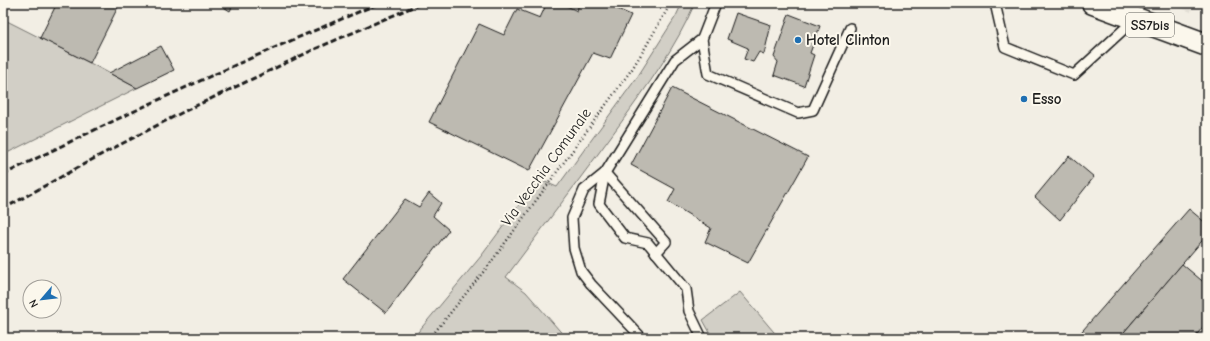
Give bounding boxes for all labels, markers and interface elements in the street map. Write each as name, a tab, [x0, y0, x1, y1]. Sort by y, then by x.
road number: SS7bis	[1126, 13, 1174, 37]
place label: Hotel Clinton	[806, 31, 890, 49]
marker: Hotel Clinton	[793, 35, 803, 45]
place label: Esso	[1032, 90, 1062, 108]
marker: Esso	[1019, 94, 1029, 104]
street label: Via Vecchia Comunale	[497, 104, 595, 230]
north arrow	[22, 279, 62, 319]
text: N	[26, 297, 41, 310]

